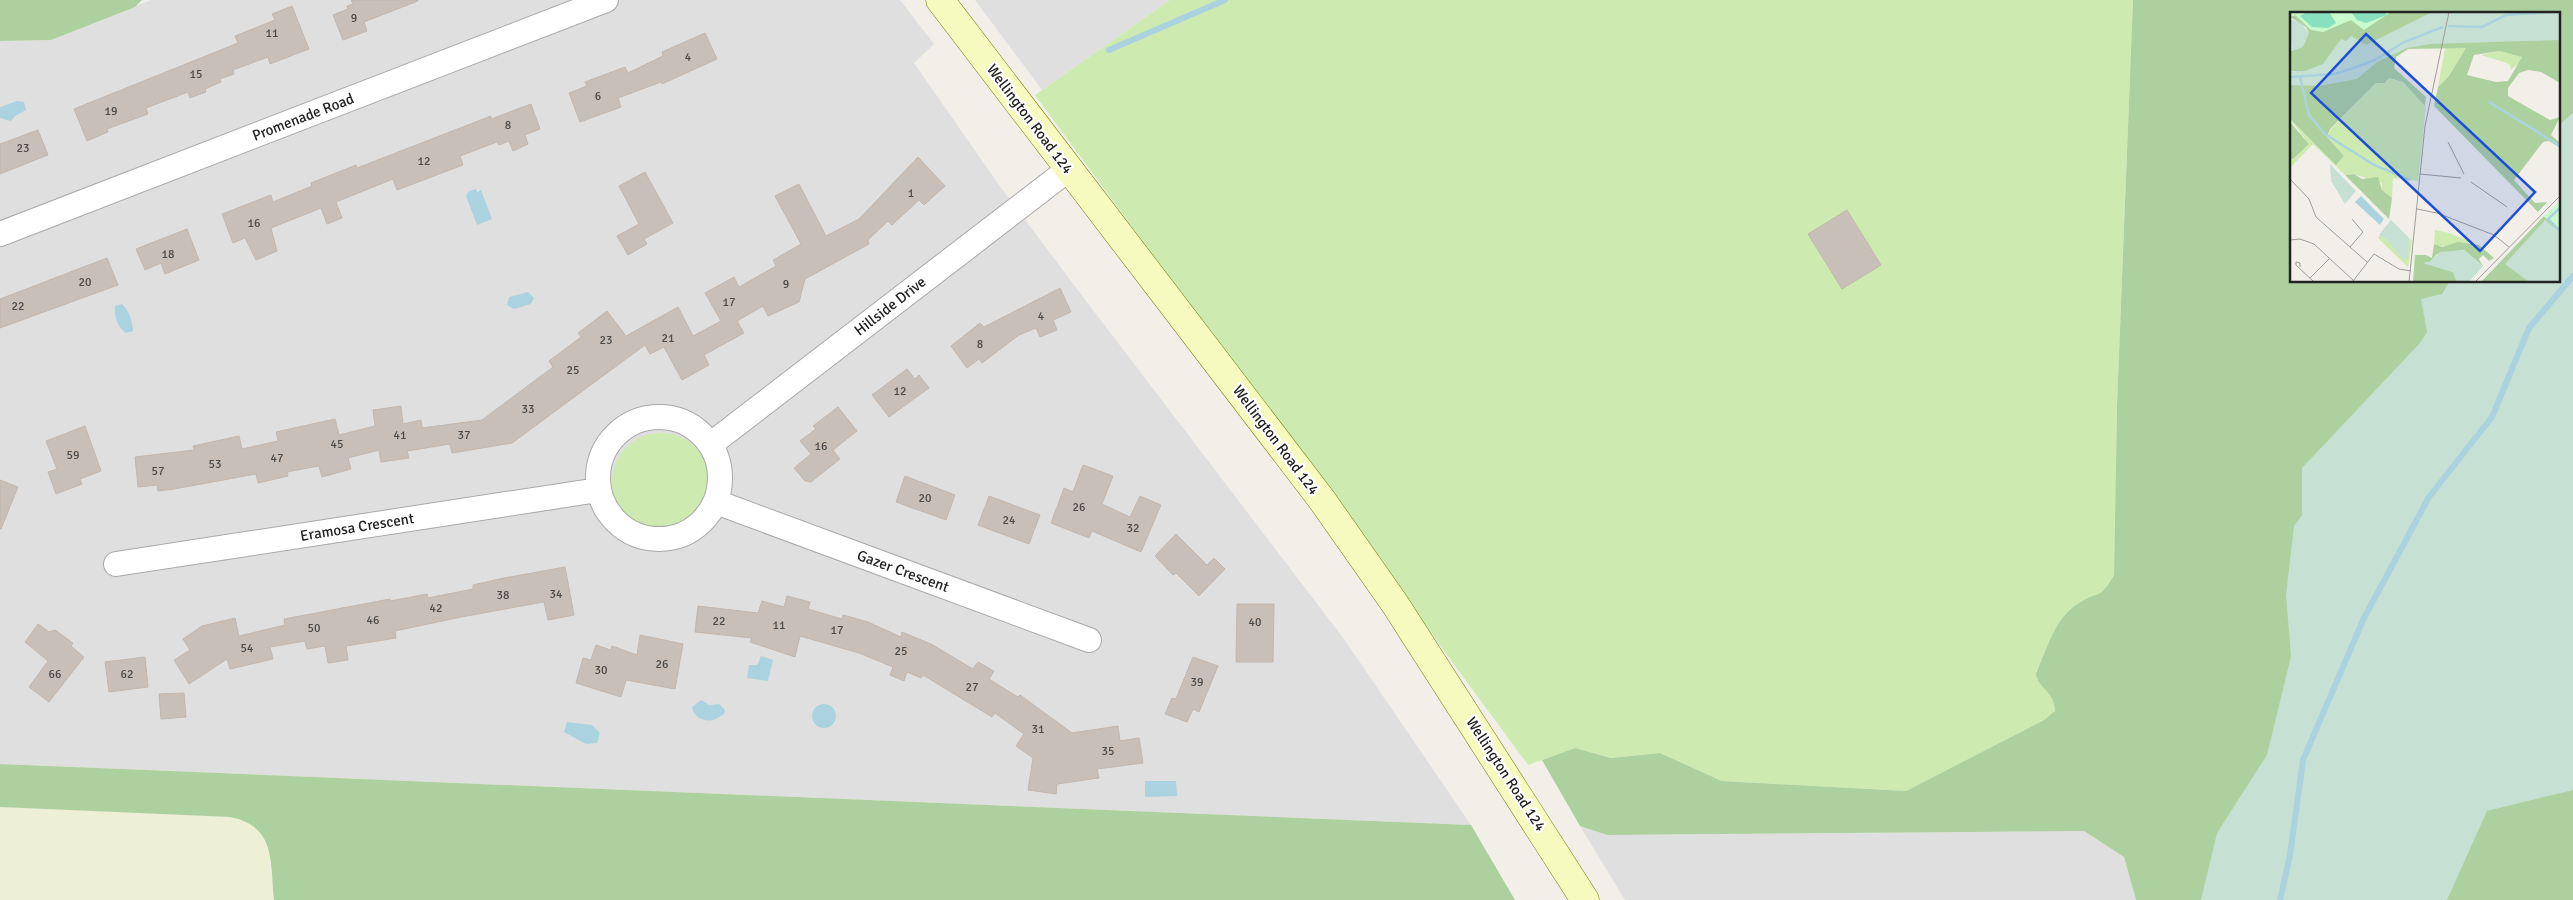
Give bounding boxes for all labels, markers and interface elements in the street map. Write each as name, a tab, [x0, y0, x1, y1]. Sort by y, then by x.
house number: 9	[351, 11, 357, 26]
inset map	[2290, 12, 2560, 282]
house number: 11	[266, 26, 278, 41]
house number: 4	[685, 50, 692, 65]
street label: Wellington Road 124	[983, 61, 1077, 177]
house number: 15	[190, 67, 202, 82]
street label: Promenade Road	[250, 89, 356, 145]
house number: 6	[595, 89, 601, 104]
house number: 19	[105, 104, 117, 119]
house number: 8	[505, 118, 511, 133]
house number: 23	[17, 141, 29, 156]
house number: 12	[418, 154, 430, 169]
house number: 1	[908, 186, 914, 201]
house number: 16	[248, 216, 260, 231]
house number: 18	[162, 247, 174, 262]
street label: Hillside Drive	[851, 272, 929, 340]
house number: 20	[79, 275, 91, 290]
house number: 9	[783, 277, 789, 292]
house number: 17	[723, 295, 735, 310]
house number: 22	[12, 299, 24, 314]
house number: 4	[1038, 309, 1045, 324]
house number: 21	[662, 331, 674, 346]
house number: 23	[600, 333, 612, 348]
house number: 8	[977, 337, 983, 352]
house number: 25	[567, 363, 579, 378]
street label: Wellington Road 124	[1229, 382, 1323, 498]
house number: 12	[894, 384, 906, 399]
house number: 33	[522, 402, 534, 417]
house number: 41	[394, 428, 406, 443]
house number: 37	[458, 428, 470, 443]
house number: 45	[331, 437, 343, 452]
house number: 16	[815, 439, 827, 454]
house number: 59	[67, 448, 79, 463]
house number: 47	[271, 451, 283, 466]
house number: 53	[209, 457, 221, 472]
house number: 57	[152, 464, 164, 479]
house number: 20	[919, 491, 931, 506]
house number: 26	[1073, 500, 1085, 515]
street label: Eramosa Crescent	[299, 509, 415, 545]
house number: 24	[1003, 513, 1016, 528]
house number: 32	[1127, 521, 1139, 536]
street label: Gazer Crescent	[855, 546, 951, 596]
house number: 34	[550, 587, 563, 602]
house number: 38	[497, 588, 509, 603]
house number: 42	[430, 601, 442, 616]
house number: 46	[367, 613, 379, 628]
house number: 22	[713, 614, 725, 629]
house number: 40	[1249, 615, 1261, 630]
house number: 11	[773, 618, 785, 633]
house number: 50	[308, 621, 320, 636]
house number: 17	[831, 623, 843, 638]
house number: 54	[241, 641, 254, 656]
house number: 25	[895, 644, 907, 659]
house number: 26	[656, 657, 668, 672]
house number: 30	[595, 663, 607, 678]
house number: 66	[49, 667, 61, 682]
house number: 62	[121, 667, 133, 682]
house number: 39	[1191, 675, 1203, 690]
house number: 27	[966, 680, 978, 695]
street label: Wellington Road 124	[1462, 714, 1550, 834]
house number: 31	[1032, 722, 1044, 737]
house number: 35	[1102, 744, 1114, 759]

